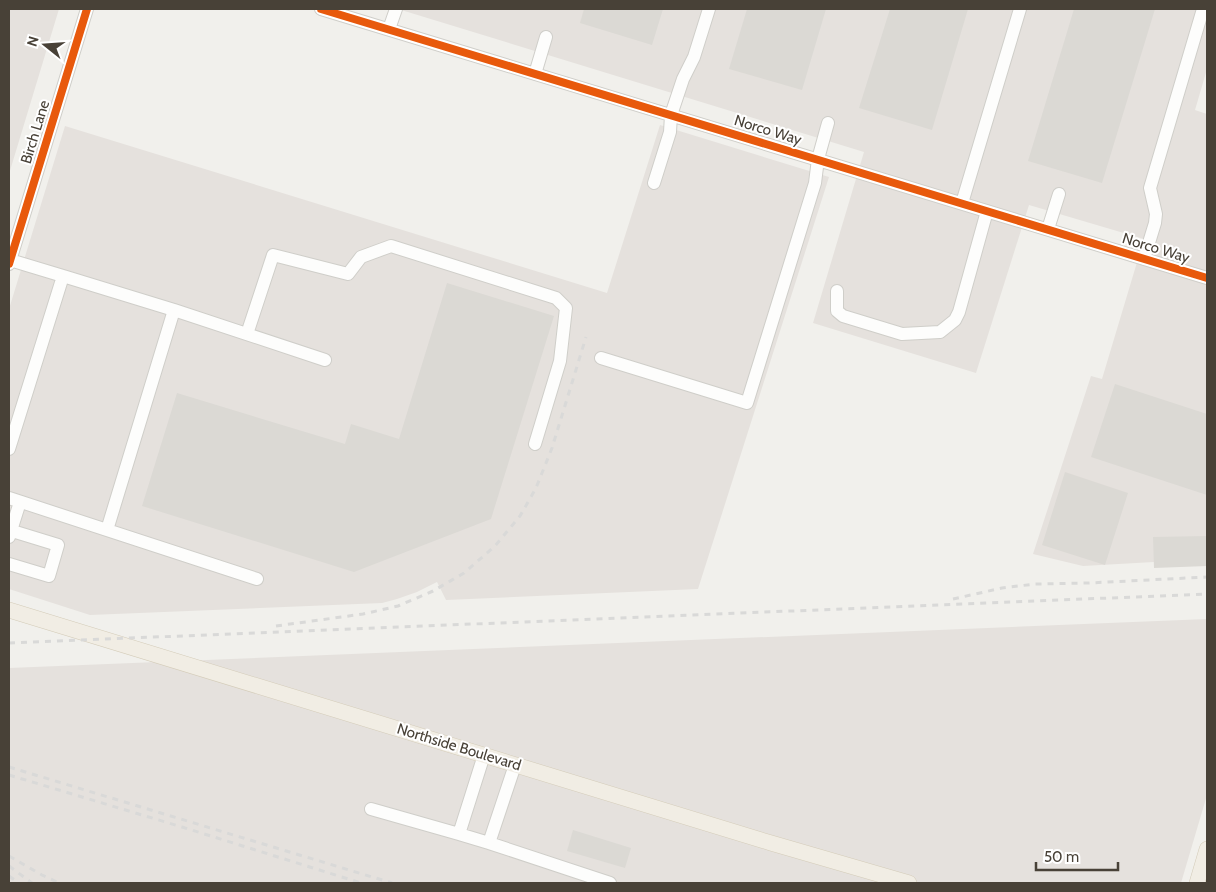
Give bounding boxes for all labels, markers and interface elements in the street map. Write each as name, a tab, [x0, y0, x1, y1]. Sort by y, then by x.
north arrow	[20, 20, 70, 70]
text: N	[23, 34, 43, 49]
street label: Birch Lane	[17, 98, 53, 166]
street label: Norco Way	[732, 111, 804, 149]
street label: Norco Way	[1120, 229, 1192, 267]
street label: Northside Boulevard	[395, 720, 523, 774]
scale bar	[1036, 840, 1118, 872]
text: 50 m	[1044, 848, 1079, 866]

